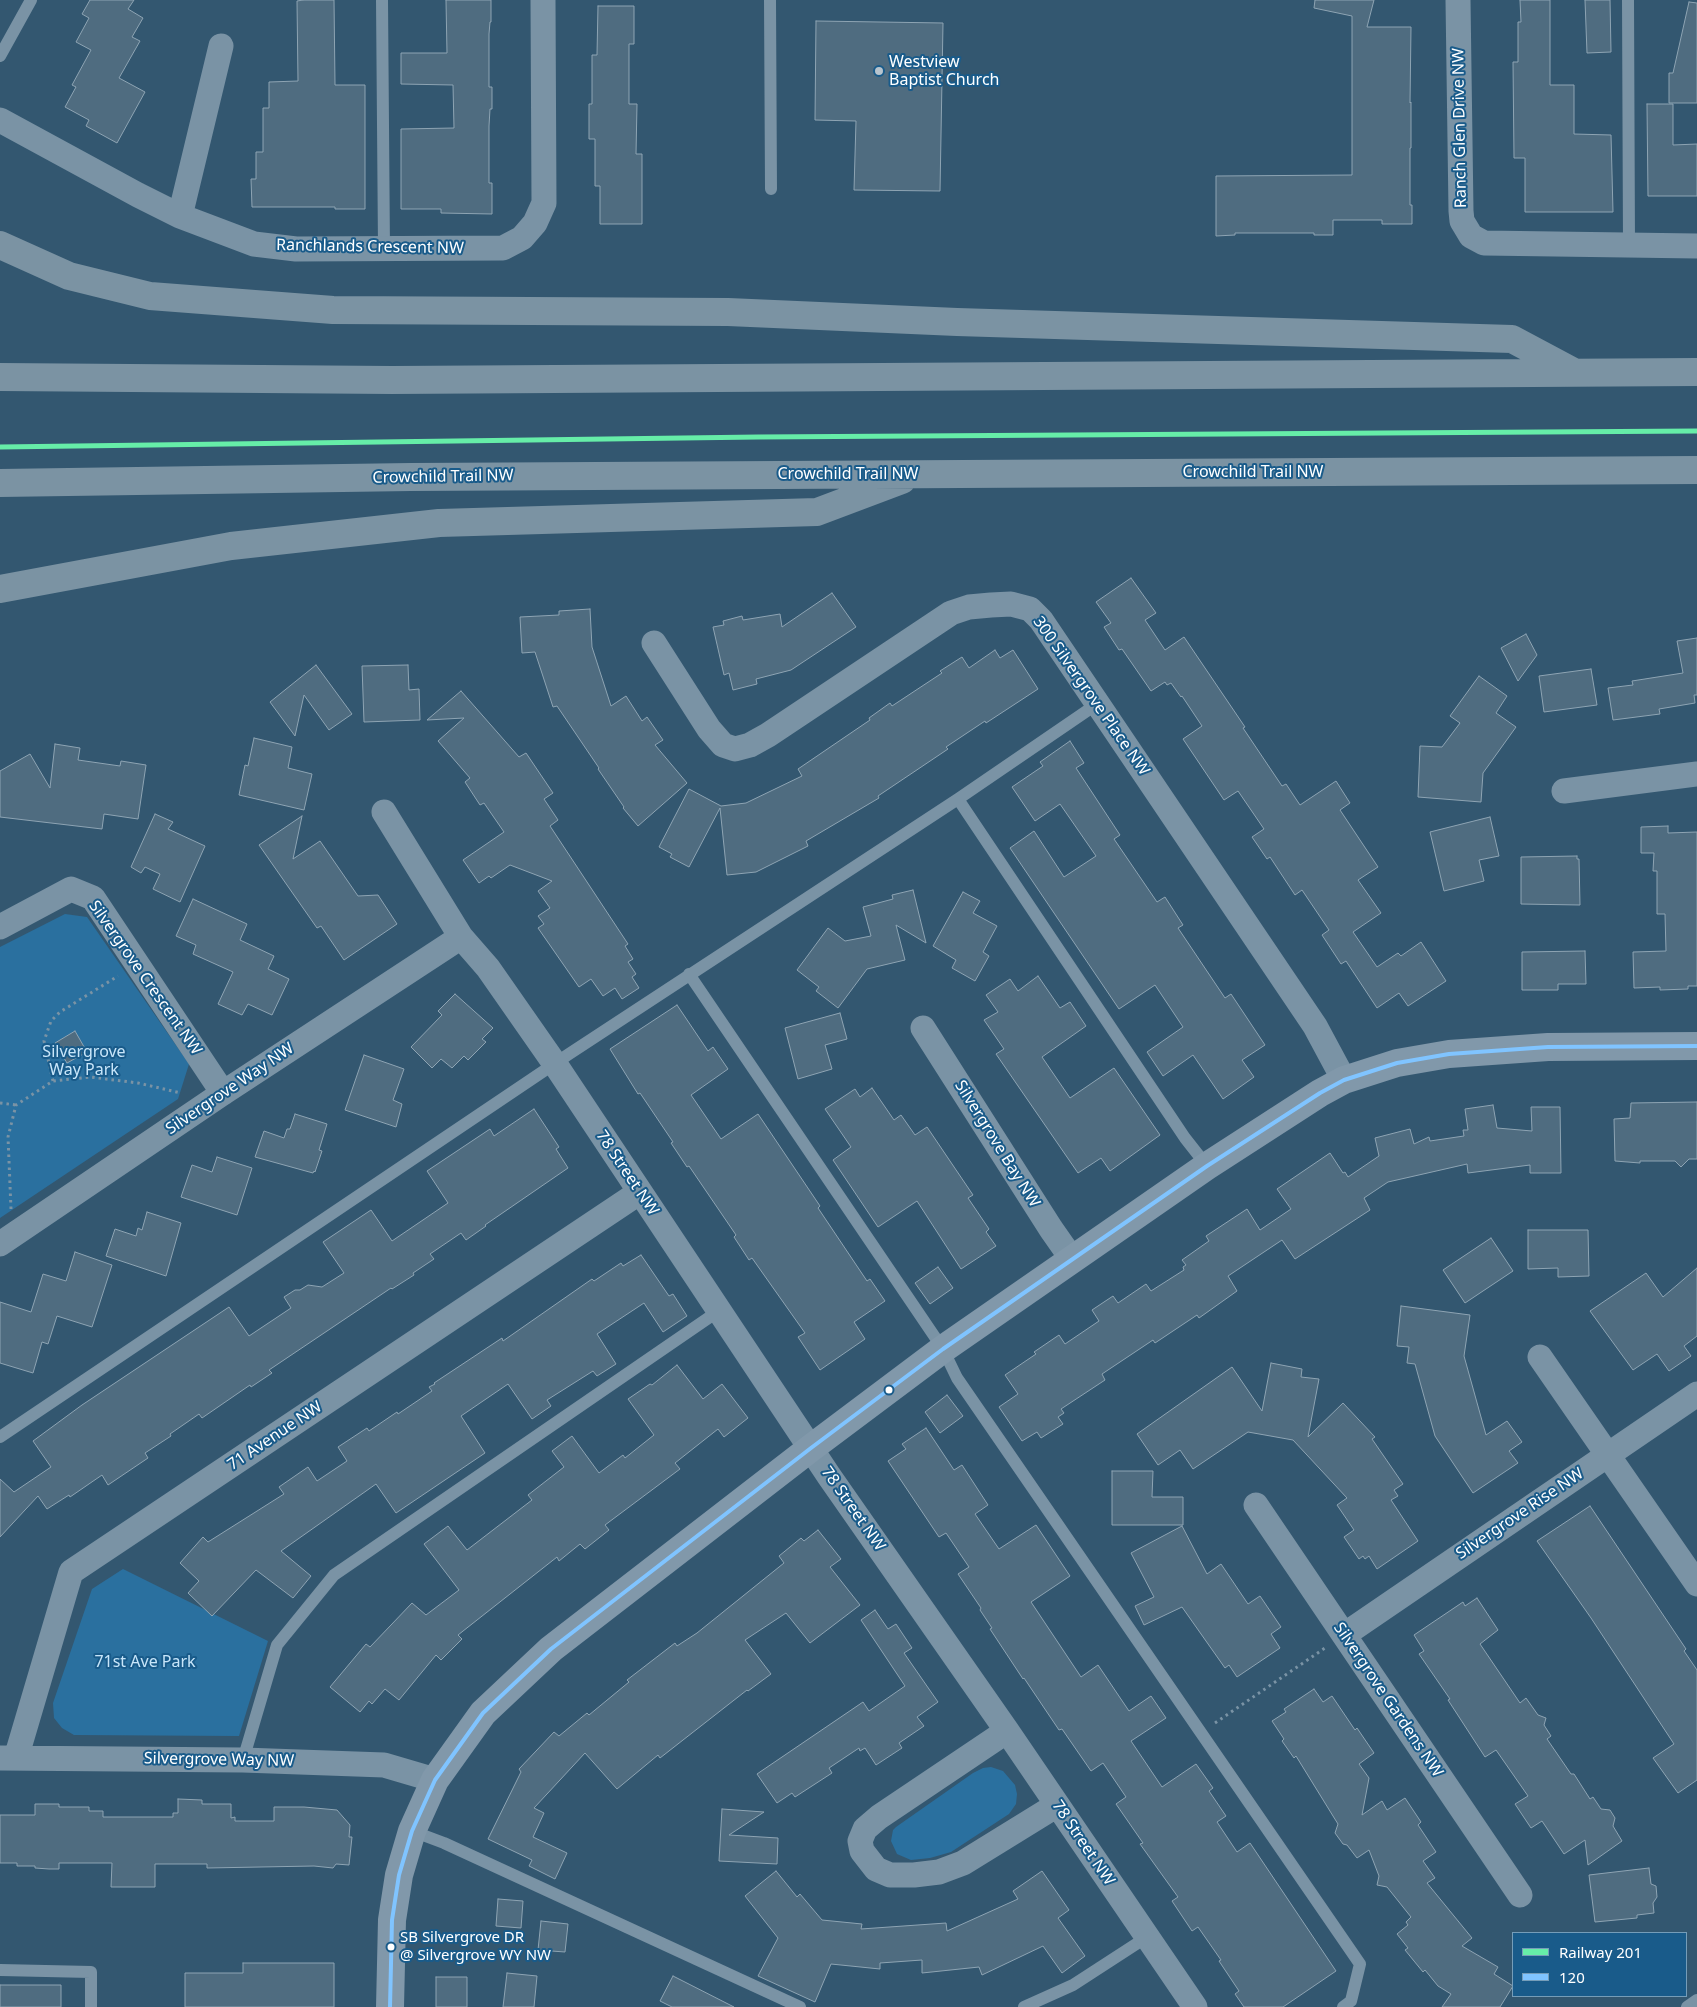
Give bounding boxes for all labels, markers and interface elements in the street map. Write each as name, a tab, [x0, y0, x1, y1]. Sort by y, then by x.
street label: Ranch Glen Drive NW	[1449, 48, 1471, 208]
place label: Westview Baptist Church	[889, 52, 999, 90]
marker: Westview Baptist Church	[873, 65, 885, 77]
street label: Ranchlands Crescent NW	[276, 236, 464, 258]
street label: Crowchild Trail NW	[1183, 462, 1323, 482]
street label: Crowchild Trail NW	[778, 464, 918, 484]
street label: Crowchild Trail NW	[372, 466, 514, 488]
street label: 300 Silvergrove Place NW	[1029, 613, 1153, 779]
street label: Silvergrove Crescent NW	[84, 897, 206, 1059]
street label: Silvergrove Way NW	[162, 1039, 298, 1139]
park label: Silvergrove Way Park	[42, 1042, 126, 1080]
street label: Silvergrove Bay NW	[950, 1077, 1044, 1211]
street label: 78 Street NW	[592, 1127, 662, 1219]
unlabelled marker	[884, 1385, 894, 1395]
street label: 71 Avenue NW	[224, 1397, 326, 1475]
street label: 78 Street NW	[817, 1463, 889, 1555]
street label: Silvergrove Rise NW	[1453, 1464, 1587, 1564]
street label: Silvergrove Gardens NW	[1329, 1619, 1447, 1781]
park label: 71st Ave Park	[94, 1652, 196, 1672]
street label: Silvergrove Way NW	[144, 1749, 294, 1771]
street label: 78 Street NW	[1048, 1797, 1118, 1889]
place label: SB Silvergrove DR @ Silvergrove WY NW	[400, 1929, 551, 1964]
legend	[1512, 1932, 1687, 1997]
marker: SB Silvergrove DR @ Silvergrove WY NW	[386, 1942, 396, 1952]
text: Railway 201	[1559, 1942, 1642, 1962]
text: 120	[1559, 1967, 1585, 1987]

